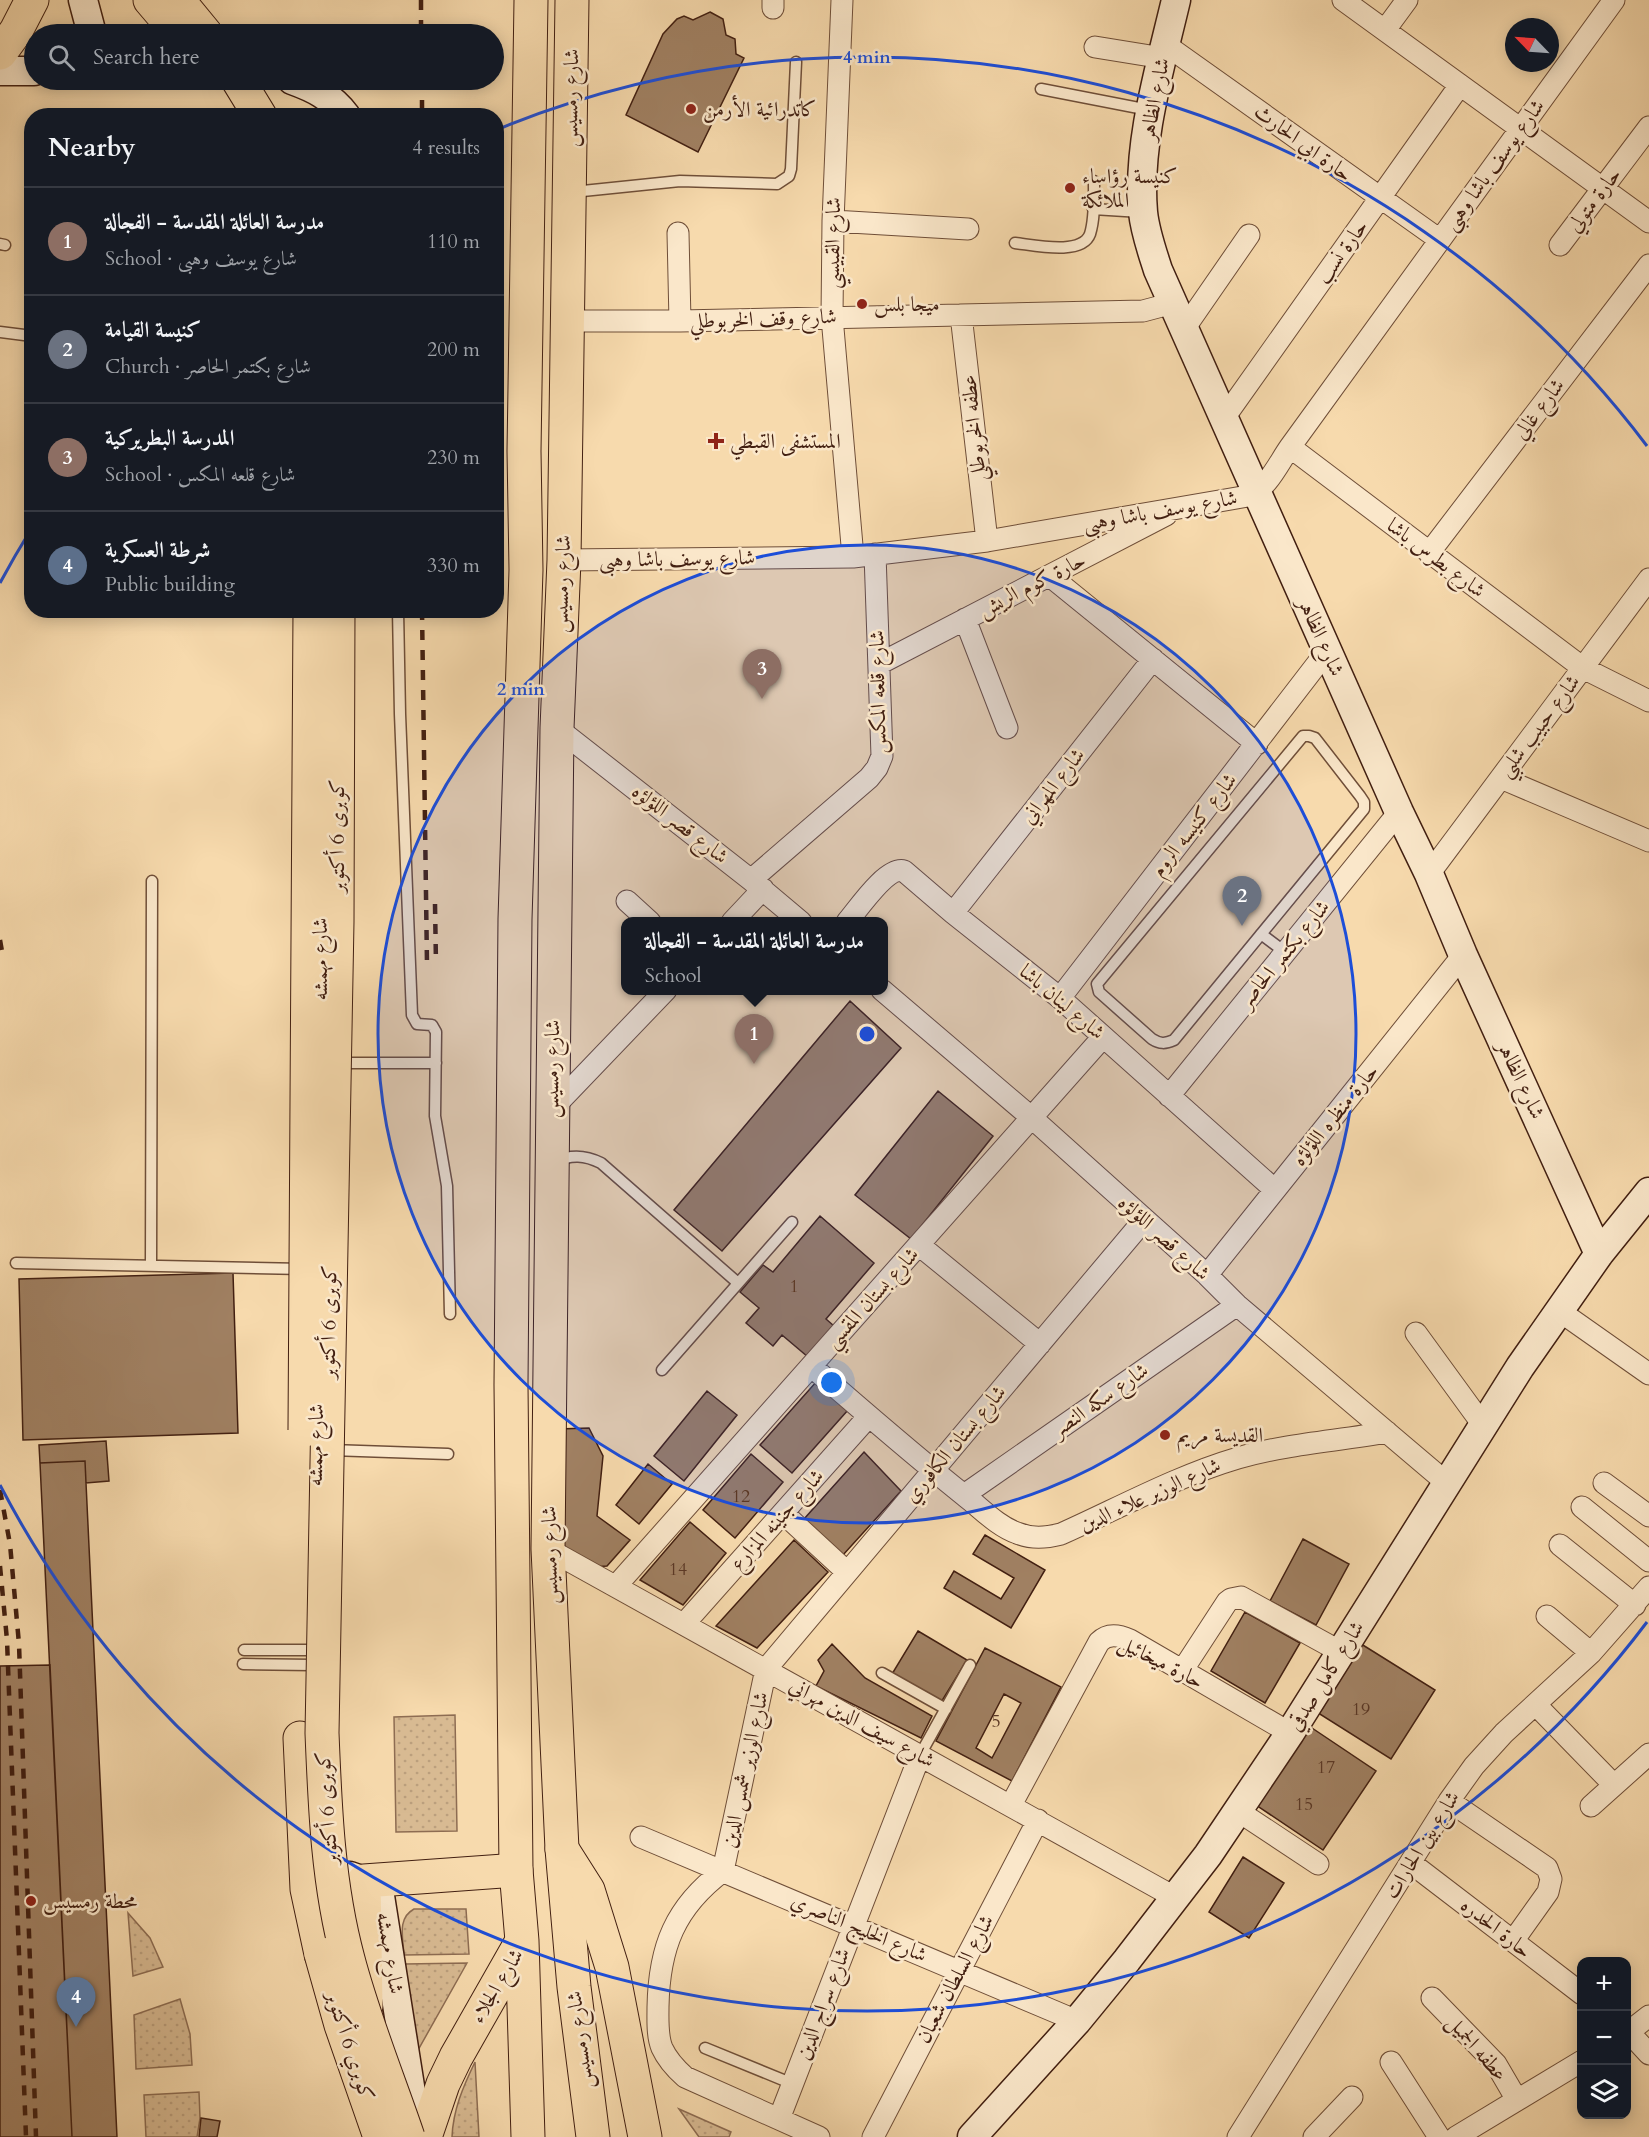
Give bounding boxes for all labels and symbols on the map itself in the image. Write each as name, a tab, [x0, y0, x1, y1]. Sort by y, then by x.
north arrow	[1505, 18, 1559, 72]
text: 4 min	[843, 45, 891, 70]
street label: شارع رمسيس	[556, 49, 589, 147]
street label: شارع الظاهر	[1132, 55, 1180, 145]
street label: شارع يوسف باشا وهبى	[1436, 93, 1554, 239]
place label: كاتدرائية الأرمن	[703, 94, 817, 124]
street label: حارة ابي الحارث	[1247, 97, 1358, 190]
marker: كاتدرائية الأرمن	[684, 102, 698, 116]
street label: حارة متولي	[1560, 161, 1630, 240]
place label: كنيسة رؤاساء الملائكة	[1081, 162, 1178, 215]
marker: كنيسة رؤاساء الملائكة	[1063, 181, 1077, 195]
street label: شارع القبيسي	[818, 197, 853, 289]
street label: حارة نسب	[1309, 214, 1375, 290]
place label: ميجا بلس	[874, 290, 940, 319]
marker: ميجا بلس	[855, 297, 869, 311]
street label: شارع وقف الخربوطلي	[689, 302, 837, 341]
street label: شارع غالي	[1506, 372, 1574, 448]
street label: عطفه الخربوطلي	[954, 373, 999, 483]
place label: المستشفى القبطي	[730, 427, 841, 461]
marker: المستشفى القبطي	[707, 432, 725, 450]
street label: شارع يوسف باشا وهبى	[1080, 483, 1240, 542]
street label: شارع بطرس باشا	[1379, 511, 1491, 607]
street label: شارع رمسيس	[546, 534, 581, 634]
street label: شارع يوسف باشا وهبى	[599, 543, 755, 578]
street label: حارة كوم الريش	[973, 545, 1092, 627]
street label: شارع الظاهر	[1287, 591, 1351, 682]
street label: شارع قلعه المكس	[862, 630, 897, 754]
pin: 3	[742, 650, 782, 699]
street label: شارع حبيب شلبي	[1491, 669, 1591, 786]
text: 2 min	[497, 677, 545, 702]
street label: شارع المهراني	[1014, 742, 1094, 832]
street label: شارع كنيسه الروم	[1144, 767, 1246, 885]
street label: شارع قصر اللؤلؤه	[624, 777, 734, 873]
street label: كوبرى 6 أكتوبر	[322, 779, 352, 895]
pin: 2	[1222, 876, 1262, 926]
street label: شارع بكتمر الحاصر	[1230, 894, 1339, 1018]
street label: شارع مهمشه	[306, 918, 338, 1000]
street label: شارع لينان باشا	[1011, 957, 1111, 1049]
pin: 1	[734, 1014, 774, 1064]
street label: شارع رمسيس	[537, 1020, 570, 1118]
centre of rings	[857, 1024, 877, 1044]
street label: شارع الظاهر	[1487, 1034, 1552, 1125]
street label: حارة منظره اللؤلؤه	[1285, 1058, 1385, 1172]
street label: شارع قصر اللؤلؤه	[1109, 1189, 1217, 1290]
street label: شارع بستان المقسي	[818, 1241, 929, 1359]
street label: كوبرى 6 أكتوبر	[312, 1265, 344, 1381]
house number: 1	[789, 1274, 799, 1299]
street label: شارع سكه النصر	[1044, 1356, 1156, 1448]
your location	[817, 1368, 846, 1397]
street label: شارع بستان الكافوري	[897, 1379, 1015, 1511]
street label: شارع مهمشه	[301, 1403, 334, 1487]
place label: القديسة مريم	[1177, 1421, 1263, 1453]
marker: القديسة مريم	[1158, 1428, 1172, 1442]
street label: شارع الوزير علاء الدين	[1075, 1451, 1227, 1542]
street label: شارع جنينه المزارع	[723, 1463, 833, 1579]
house number: 12	[732, 1484, 750, 1509]
street label: شارع رمسيس	[535, 1506, 568, 1604]
house number: 14	[669, 1557, 687, 1582]
street label: شارع كامل صدقي	[1281, 1615, 1374, 1738]
street label: حارة ميخائيل	[1113, 1628, 1209, 1696]
street label: شارع سيف الدين مهراني	[783, 1671, 940, 1778]
street label: شارع الوزير شمس الدين	[714, 1689, 779, 1851]
house number: 19	[1352, 1697, 1370, 1722]
house number: 5	[991, 1709, 1001, 1734]
street label: كوبرى 6 أكتوبر	[308, 1750, 346, 1868]
house number: 17	[1317, 1755, 1335, 1780]
street label: شارع بين الحارات	[1377, 1785, 1469, 1906]
house number: 15	[1295, 1792, 1313, 1817]
street label: شارع الخليج الناصري	[785, 1886, 932, 1973]
place label: محطة رمسيس	[43, 1887, 137, 1916]
street label: حارة الحدره	[1454, 1891, 1538, 1965]
marker: محطة رمسيس	[24, 1894, 38, 1908]
street label: شارع مهمشه	[366, 1910, 411, 1997]
street label: شارع السلطان شعبان	[909, 1910, 1004, 2050]
street label: شارع الجلاء	[463, 1943, 533, 2030]
street label: شارع سراج الدين	[788, 1944, 861, 2066]
pin: 4	[56, 1978, 96, 2027]
street label: كوبري 6 أكتوبر	[317, 1985, 382, 2105]
street label: شارع رمسيس	[560, 1989, 603, 2091]
street label: عطفه الجميل	[1440, 2008, 1514, 2088]

